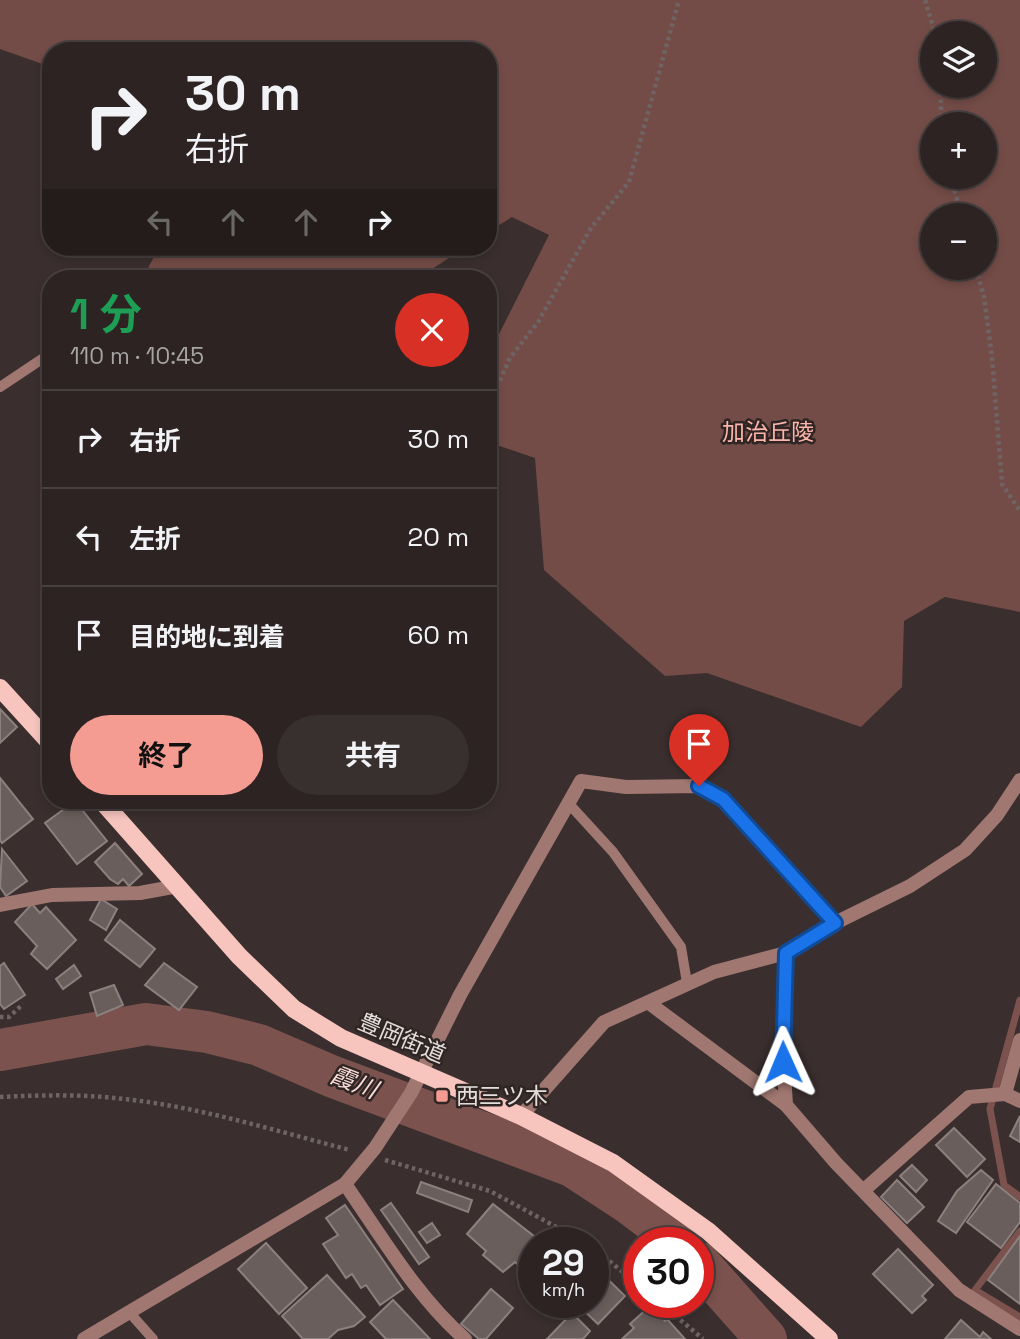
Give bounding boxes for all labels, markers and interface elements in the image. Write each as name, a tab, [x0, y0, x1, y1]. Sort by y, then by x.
map controls	[920, 21, 997, 280]
button: layers	[920, 21, 997, 98]
text: 30 m	[185, 62, 301, 124]
icon: right	[70, 70, 161, 161]
button: +	[920, 112, 997, 189]
text: 右折	[185, 129, 249, 169]
icon: left	[141, 203, 179, 241]
icon: ahead	[214, 203, 252, 241]
icon: ahead	[287, 203, 325, 241]
icon: right	[360, 203, 398, 241]
button: −	[920, 203, 997, 280]
text: 1 分	[70, 288, 142, 341]
button: close	[395, 293, 469, 367]
text: 110 m · 10:45	[70, 341, 204, 371]
park label: 加治丘陵	[722, 417, 814, 447]
icon: right	[70, 420, 108, 458]
text: 30 m	[408, 422, 469, 456]
text: 右折	[129, 424, 181, 458]
icon: left	[70, 518, 108, 556]
text: 20 m	[408, 520, 469, 554]
text: 左折	[129, 522, 181, 556]
icon: arrive	[70, 616, 108, 654]
text: 60 m	[407, 618, 469, 652]
text: 目的地に到着	[129, 620, 285, 654]
pin	[669, 714, 729, 786]
button: 終了	[70, 715, 263, 795]
button: 共有	[277, 715, 469, 795]
icon: arrive	[680, 725, 718, 763]
street label: 豊岡街道	[354, 1006, 450, 1070]
position arrow	[746, 1025, 820, 1099]
water label: 霞川	[326, 1059, 385, 1106]
place label: 西三ツ木	[456, 1081, 548, 1111]
marker: 西三ツ木	[434, 1088, 450, 1104]
speed limit sign: 30	[623, 1227, 714, 1318]
text: 29	[542, 1241, 585, 1285]
text: km/h	[542, 1278, 585, 1301]

